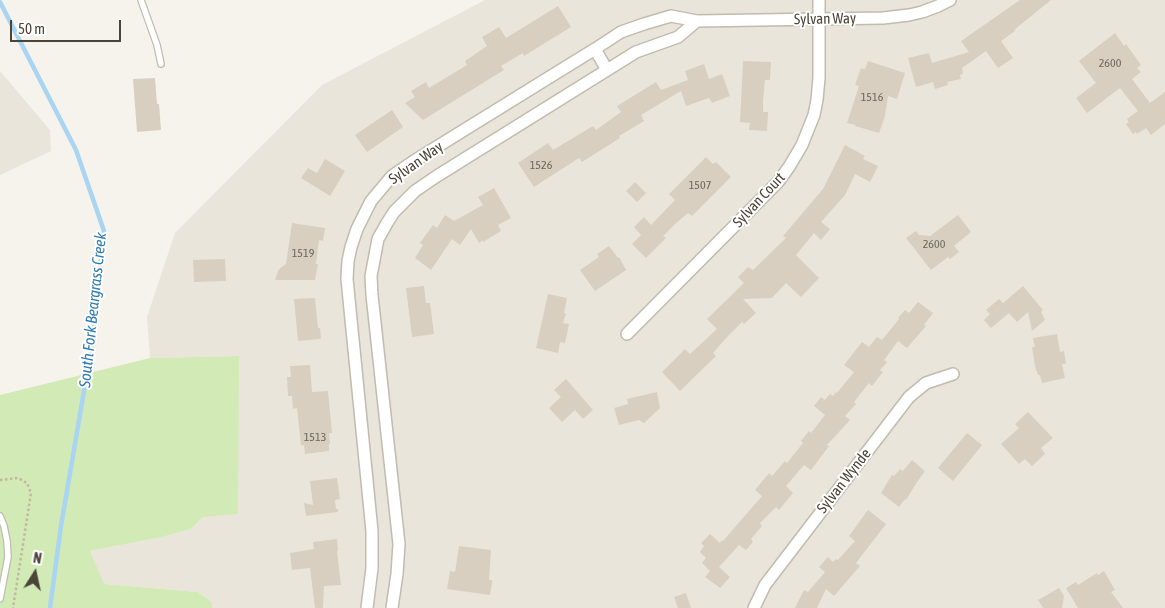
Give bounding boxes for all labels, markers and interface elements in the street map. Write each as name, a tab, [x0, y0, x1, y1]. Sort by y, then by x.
street label: Sylvan Way	[794, 9, 856, 29]
scale bar	[12, 10, 124, 42]
text: 50 m	[18, 20, 45, 37]
house number: 2600	[1099, 56, 1121, 70]
house number: 1516	[861, 90, 883, 104]
street label: Sylvan Way	[385, 138, 447, 188]
house number: 1526	[530, 158, 552, 172]
street label: Sylvan Court	[729, 169, 789, 231]
house number: 1507	[689, 178, 711, 192]
water label: South Fork Beargrass Creek	[75, 232, 111, 388]
house number: 2600	[923, 237, 945, 251]
house number: 1519	[292, 246, 314, 260]
house number: 1513	[304, 430, 326, 444]
street label: Sylvan Wynde	[813, 445, 875, 517]
north arrow	[10, 548, 60, 598]
text: N	[32, 550, 43, 567]

